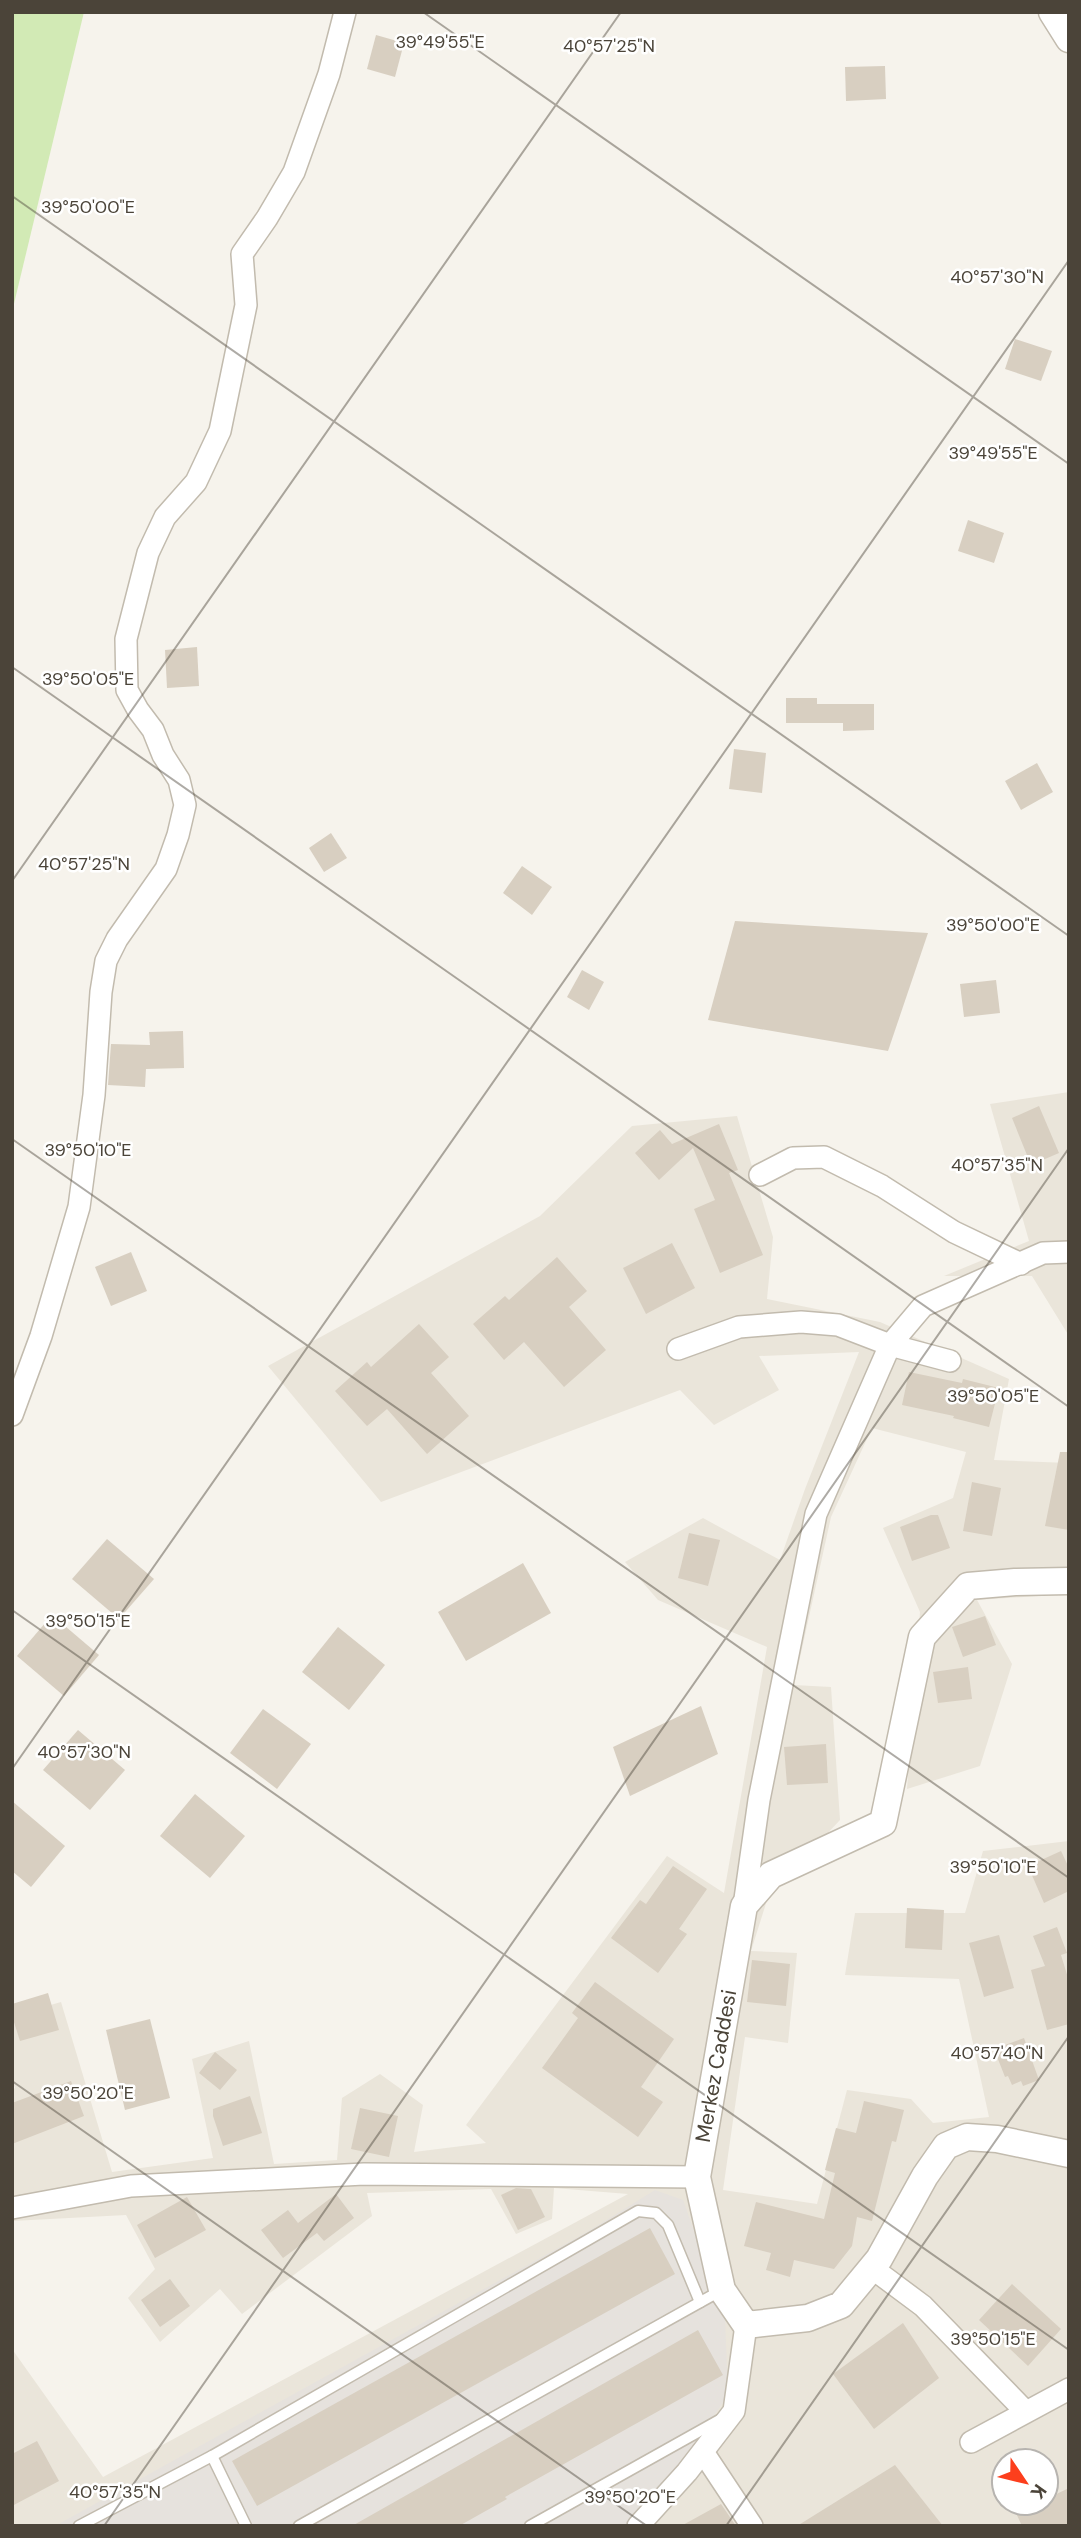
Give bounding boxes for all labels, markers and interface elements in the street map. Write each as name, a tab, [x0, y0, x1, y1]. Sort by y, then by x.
text: 39°49'55"E	[395, 30, 485, 54]
text: 40°57'25"N	[563, 34, 655, 58]
text: 39°50'00"E	[41, 195, 135, 219]
text: 40°57'30"N	[950, 265, 1044, 289]
text: 39°49'55"E	[948, 441, 1038, 465]
text: 39°50'05"E	[42, 667, 134, 691]
text: 40°57'25"N	[38, 852, 130, 876]
text: 39°50'00"E	[946, 913, 1040, 937]
text: 39°50'10"E	[44, 1138, 132, 1162]
text: 40°57'35"N	[951, 1153, 1043, 1177]
text: 39°50'05"E	[947, 1384, 1039, 1408]
text: 39°50'15"E	[45, 1609, 131, 1633]
text: 40°57'30"N	[37, 1740, 131, 1764]
text: 39°50'10"E	[949, 1855, 1037, 1879]
street label: Merkez Caddesi	[689, 1987, 743, 2145]
text: 40°57'40"N	[950, 2041, 1044, 2065]
text: 39°50'20"E	[42, 2081, 134, 2105]
text: 39°50'15"E	[950, 2327, 1036, 2351]
north arrow	[990, 2447, 1060, 2517]
text: K	[1025, 2479, 1052, 2504]
text: 40°57'35"N	[69, 2480, 161, 2504]
text: 39°50'20"E	[584, 2485, 676, 2509]

